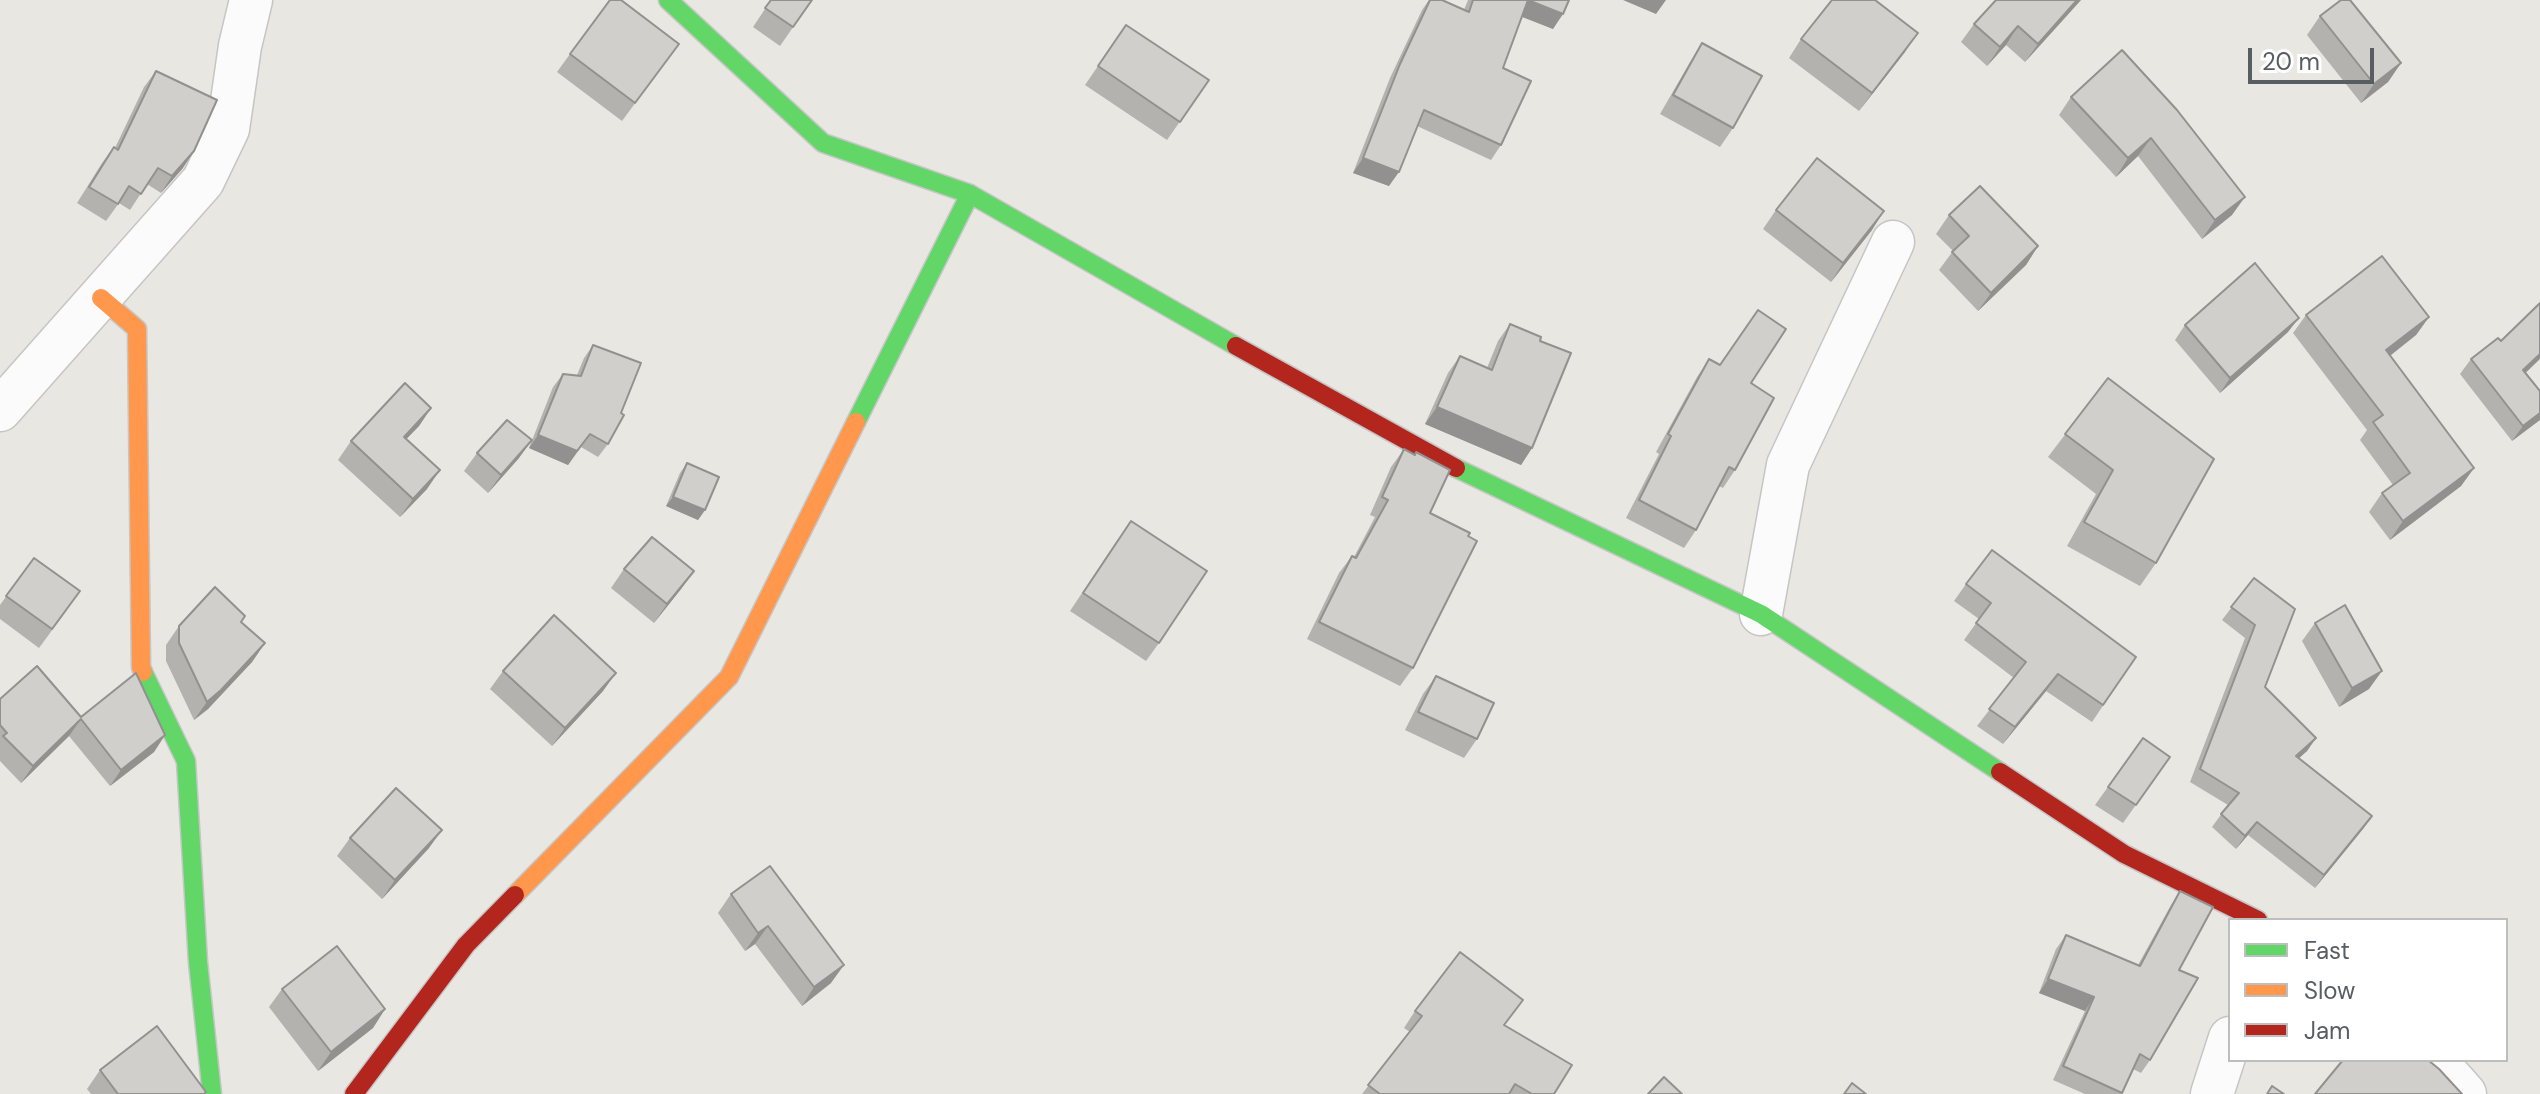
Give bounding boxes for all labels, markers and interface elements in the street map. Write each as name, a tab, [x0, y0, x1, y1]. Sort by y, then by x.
scale bar	[2252, 32, 2378, 82]
text: 20 m	[2262, 46, 2320, 77]
legend	[2228, 918, 2508, 1062]
text: Fast	[2304, 935, 2350, 966]
text: Slow	[2304, 975, 2355, 1006]
text: Jam	[2304, 1015, 2350, 1046]

